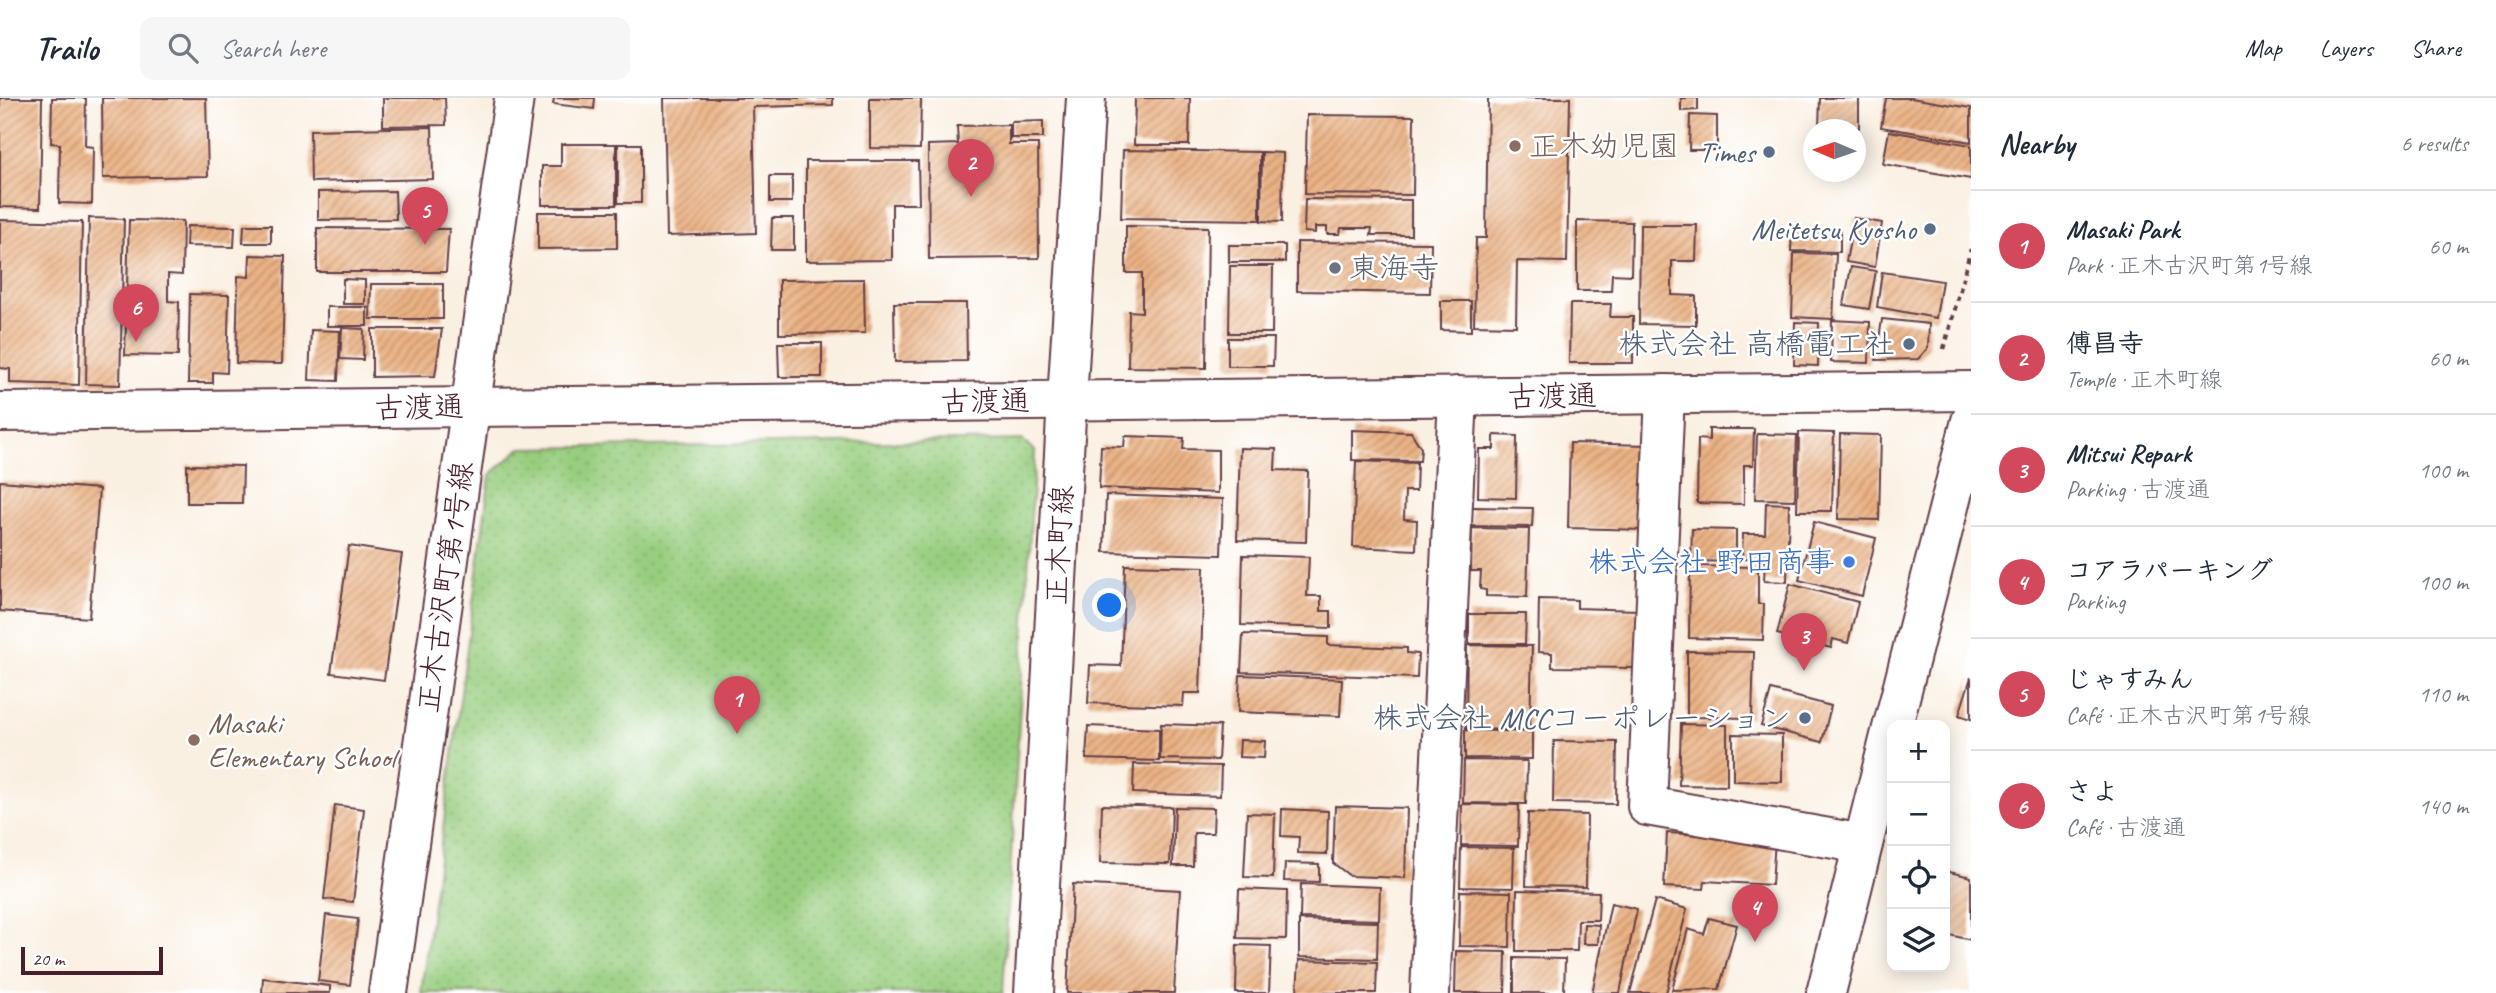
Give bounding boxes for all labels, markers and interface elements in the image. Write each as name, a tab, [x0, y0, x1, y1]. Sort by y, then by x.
search box	[140, 17, 630, 80]
text: Trailo	[35, 27, 98, 69]
icon: search	[164, 29, 202, 67]
text: Search here	[220, 32, 326, 65]
text: Map	[2245, 33, 2282, 63]
text: Layers	[2320, 33, 2373, 63]
text: Share	[2411, 33, 2461, 63]
north arrow	[1803, 119, 1866, 182]
text: Nearby	[1999, 125, 2075, 163]
place label: 正木幼児園	[1529, 127, 1679, 165]
text: 6 results	[2401, 129, 2468, 158]
place label: Times	[1699, 133, 1758, 171]
marker: 正木幼児園	[1507, 138, 1523, 154]
pin: 2	[948, 139, 994, 197]
marker: Times	[1761, 144, 1777, 160]
pin: 5	[402, 187, 448, 245]
place label: Meitetsu Kyosho	[1752, 210, 1917, 248]
text: Masaki Park	[2066, 213, 2179, 246]
marker: Meitetsu Kyosho	[1922, 221, 1938, 237]
text: 1	[2017, 232, 2027, 261]
text: 60 m	[2429, 232, 2468, 261]
place label: 東海寺	[1349, 249, 1439, 287]
text: Park · 正木古沢町第1号線	[2066, 251, 2312, 280]
marker: 東海寺	[1327, 260, 1343, 276]
pin: 6	[113, 284, 159, 342]
place label: 株式会社 高橋電工社	[1618, 325, 1895, 363]
text: 傅昌寺	[2066, 327, 2144, 360]
marker: 株式会社 高橋電工社	[1901, 336, 1917, 352]
text: 2	[2017, 344, 2027, 373]
text: 60 m	[2429, 344, 2468, 373]
text: Temple · 正木町線	[2066, 365, 2222, 394]
street label: 古渡通	[1507, 376, 1597, 416]
street label: 古渡通	[940, 381, 1030, 421]
street label: 古渡通	[374, 387, 464, 427]
text: Mitsui Repark	[2066, 437, 2191, 470]
text: 3	[2017, 456, 2027, 485]
text: 100 m	[2419, 456, 2468, 485]
street label: 正木古沢町第1号線	[409, 459, 481, 715]
text: Parking · 古渡通	[2066, 475, 2210, 504]
street label: 正木町線	[1037, 484, 1081, 606]
place label: 株式会社 野田商事	[1588, 543, 1835, 581]
marker: 株式会社 野田商事	[1841, 554, 1857, 570]
text: コアラパーキング	[2066, 554, 2273, 587]
text: 4	[2017, 568, 2027, 597]
text: 100 m	[2419, 568, 2468, 597]
text: Parking	[2066, 587, 2125, 616]
your location	[1092, 588, 1126, 622]
pin: 3	[1781, 613, 1827, 671]
text: じゃすみん	[2066, 663, 2194, 696]
pin: 1	[714, 676, 760, 734]
text: 5	[2017, 680, 2027, 709]
text: 110 m	[2419, 680, 2468, 709]
place label: 株式会社 MCCコーポレーション	[1373, 699, 1791, 737]
text: Café · 正木古沢町第1号線	[2066, 701, 2311, 730]
place label: Masaki Elementary School	[208, 704, 400, 776]
marker: 株式会社 MCCコーポレーション	[1797, 710, 1813, 726]
map controls	[1887, 720, 1950, 972]
button: +	[1887, 720, 1950, 783]
marker: Masaki Elementary School	[186, 732, 202, 748]
text: さよ	[2066, 775, 2118, 808]
button: −	[1887, 783, 1950, 846]
text: 6	[2017, 792, 2027, 821]
text: 140 m	[2419, 792, 2468, 821]
text: Café · 古渡通	[2066, 813, 2186, 842]
button: locate	[1887, 846, 1950, 909]
pin: 4	[1732, 884, 1778, 942]
button: layers	[1887, 909, 1950, 972]
scale bar	[21, 944, 163, 976]
text: 20 m	[32, 947, 64, 971]

